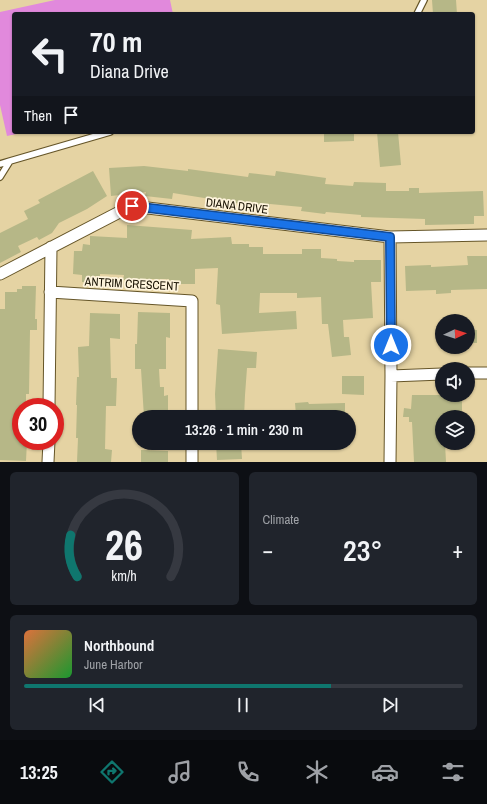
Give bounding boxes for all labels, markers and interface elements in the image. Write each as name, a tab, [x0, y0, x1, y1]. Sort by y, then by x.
text: 70 m	[90, 23, 142, 61]
icon: left	[24, 28, 76, 80]
text: Diana Drive	[90, 59, 169, 84]
icon: arrive	[60, 104, 82, 126]
text: Then	[24, 105, 52, 126]
pin	[115, 189, 149, 223]
street label: DIANA DRIVE	[205, 194, 269, 218]
icon: arrive	[121, 195, 143, 217]
street label: ANTRIM CRESCENT	[83, 273, 180, 294]
north arrow	[435, 314, 475, 354]
map controls	[435, 314, 475, 450]
position arrow	[370, 324, 412, 366]
button: sound	[435, 362, 475, 402]
speed limit sign: 30	[12, 398, 64, 450]
button: layers	[435, 410, 475, 450]
text: 13:26 · 1 min · 230 m	[185, 419, 303, 440]
text: Climate	[263, 511, 299, 528]
text: 26	[105, 516, 143, 572]
text: 23°	[343, 530, 382, 570]
text: −	[263, 535, 273, 565]
text: +	[452, 535, 463, 565]
text: km/h	[112, 565, 137, 584]
text: Northbound	[84, 635, 154, 656]
text: June Harbor	[84, 656, 143, 673]
icon: previous	[86, 694, 108, 716]
icon: pause	[232, 694, 254, 716]
icon: next	[379, 694, 401, 716]
icon: directions	[98, 758, 126, 786]
icon: music	[166, 758, 194, 786]
icon: phone	[234, 758, 262, 786]
icon: climate	[303, 758, 331, 786]
icon: car	[371, 758, 399, 786]
icon: filters	[439, 758, 467, 786]
text: 13:25	[20, 760, 58, 785]

